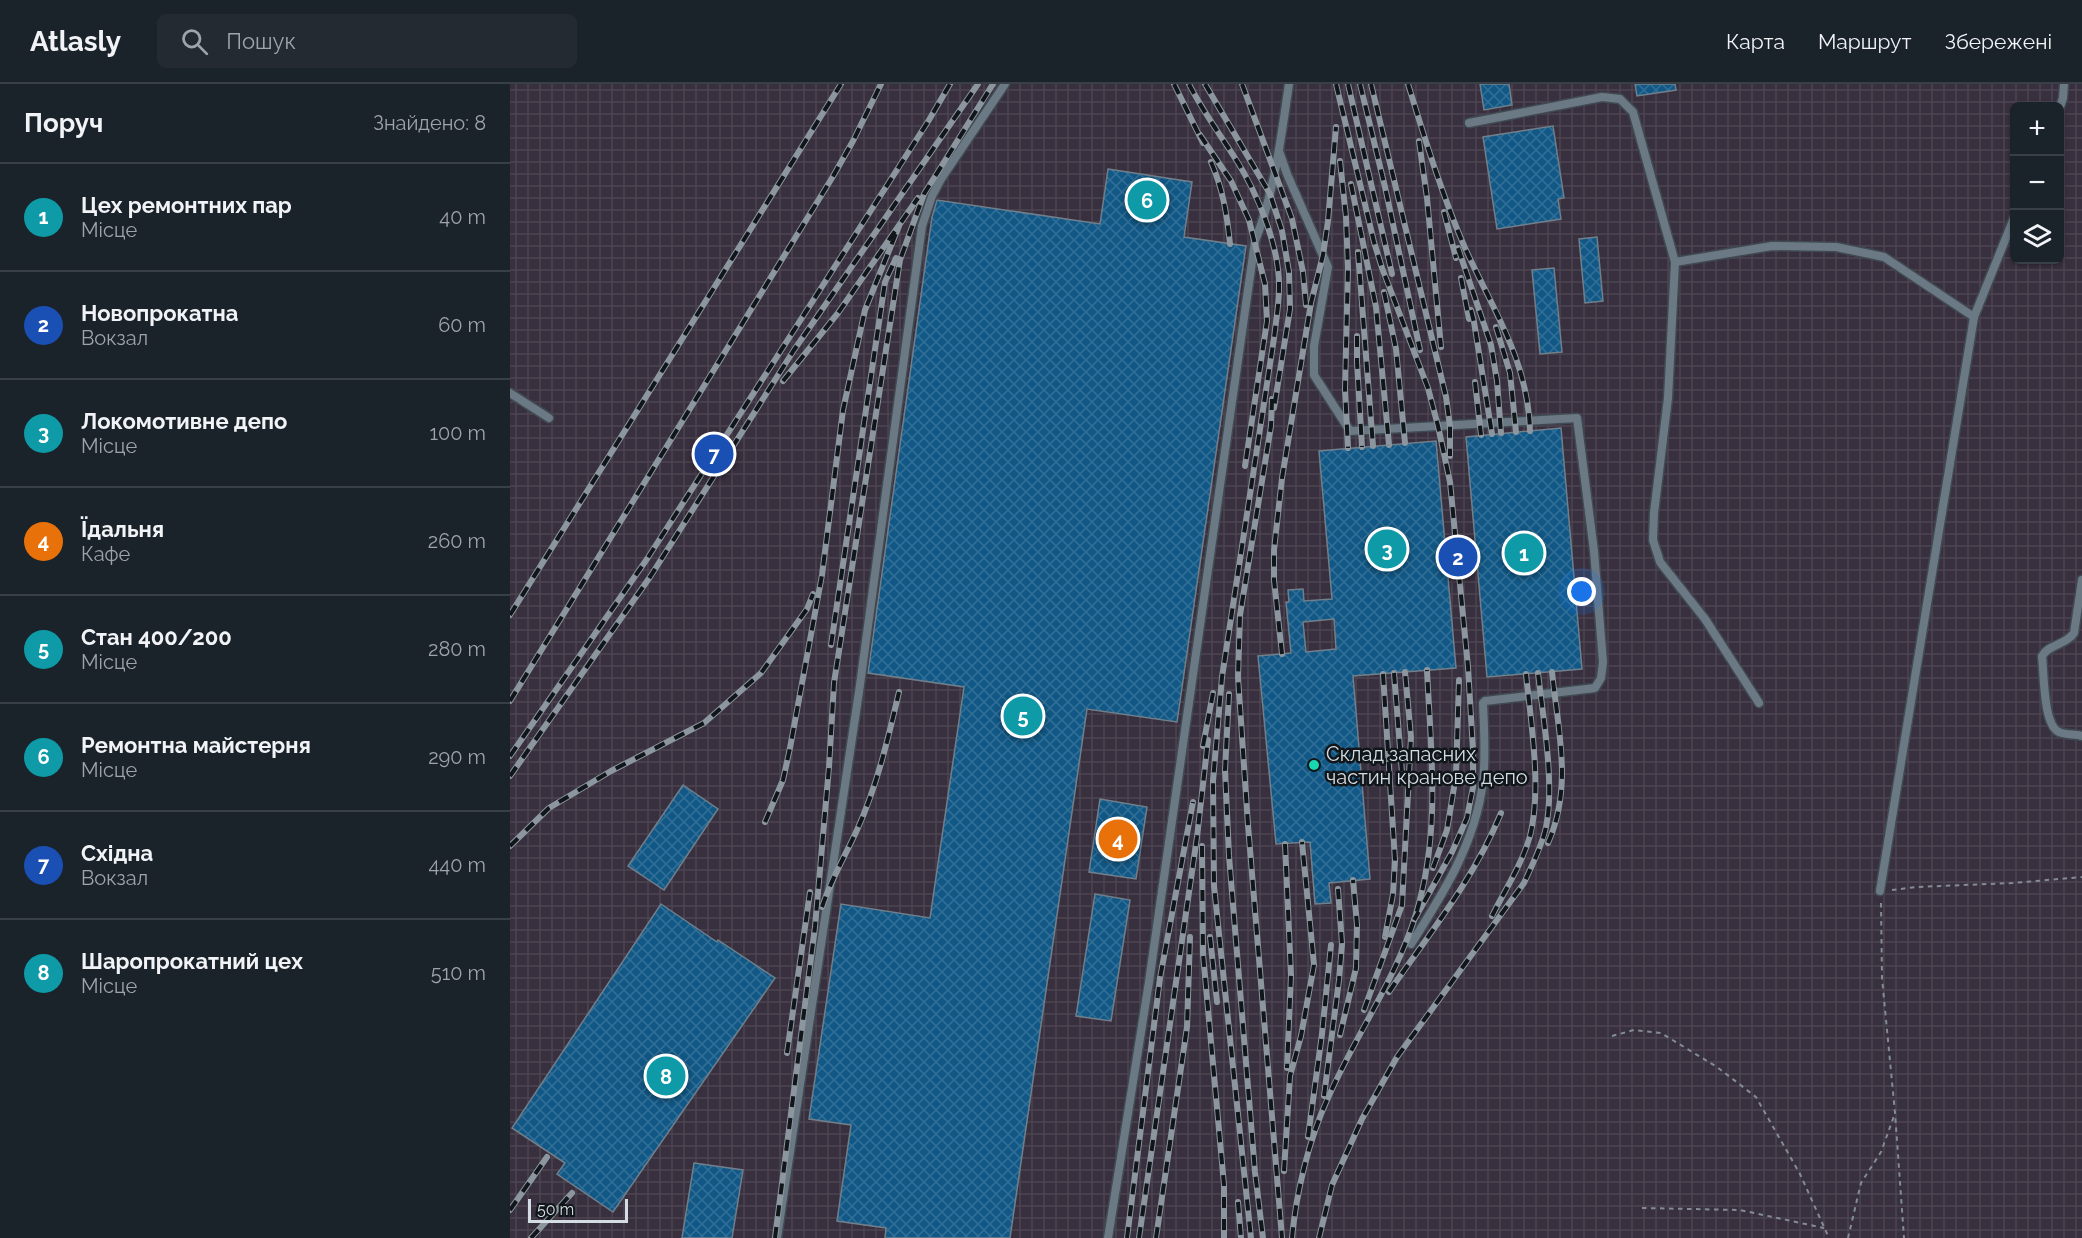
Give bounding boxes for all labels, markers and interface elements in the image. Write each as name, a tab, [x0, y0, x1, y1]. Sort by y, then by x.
search box	[157, 14, 577, 68]
text: Atlasly	[30, 25, 121, 58]
icon: search	[178, 25, 211, 58]
text: Пошук	[226, 28, 296, 54]
text: Карта	[1726, 29, 1785, 54]
text: Маршрут	[1818, 29, 1911, 54]
text: Збережені	[1944, 29, 2052, 54]
map controls	[2010, 102, 2064, 264]
button: +	[2010, 102, 2064, 156]
text: Поруч	[24, 108, 103, 138]
text: Знайдено: 8	[373, 111, 486, 135]
button: −	[2010, 156, 2064, 210]
pin: 6	[1128, 178, 1166, 222]
text: Цех ремонтних пар	[81, 192, 292, 218]
text: 1	[39, 205, 48, 229]
text: 40 m	[439, 205, 486, 229]
button: layers	[2010, 210, 2064, 264]
text: Місце	[81, 218, 137, 242]
text: Новопрокатна	[81, 300, 238, 326]
text: 2	[38, 313, 49, 337]
text: 60 m	[438, 313, 486, 337]
text: Вокзал	[81, 326, 148, 350]
text: Локомотивне депо	[81, 408, 287, 434]
text: 3	[38, 421, 49, 445]
text: 100 m	[429, 421, 486, 445]
pin: 7	[694, 432, 734, 476]
text: Місце	[81, 434, 137, 458]
text: Їдальня	[81, 516, 164, 542]
pin: 3	[1368, 526, 1406, 572]
text: 4	[38, 529, 49, 553]
text: 260 m	[428, 529, 486, 553]
pin: 1	[1504, 530, 1544, 576]
pin: 2	[1438, 534, 1478, 580]
text: Кафе	[81, 542, 130, 566]
your location	[1567, 577, 1596, 606]
text: Стан 400/200	[81, 624, 232, 650]
text: 5	[38, 637, 49, 661]
text: 280 m	[428, 637, 486, 661]
text: Місце	[81, 650, 137, 674]
pin: 5	[1004, 694, 1042, 738]
text: Ремонтна майстерня	[81, 732, 311, 758]
place label: Склад запасних частин кранове депо	[1326, 742, 1528, 789]
text: 6	[37, 745, 50, 769]
text: 290 m	[428, 745, 486, 769]
text: Місце	[81, 758, 137, 782]
marker: Склад запасних частин кранове депо	[1307, 758, 1321, 772]
pin: 4	[1098, 816, 1138, 861]
text: Східна	[81, 840, 153, 866]
text: 7	[38, 853, 49, 877]
text: 440 m	[428, 853, 486, 877]
text: Вокзал	[81, 866, 148, 890]
text: Шаропрокатний цех	[81, 948, 303, 974]
text: 8	[37, 961, 50, 985]
text: 510 m	[431, 961, 486, 985]
text: Місце	[81, 974, 137, 998]
pin: 8	[646, 1054, 686, 1098]
scale bar	[528, 1196, 628, 1224]
text: 50 m	[537, 1200, 574, 1219]

